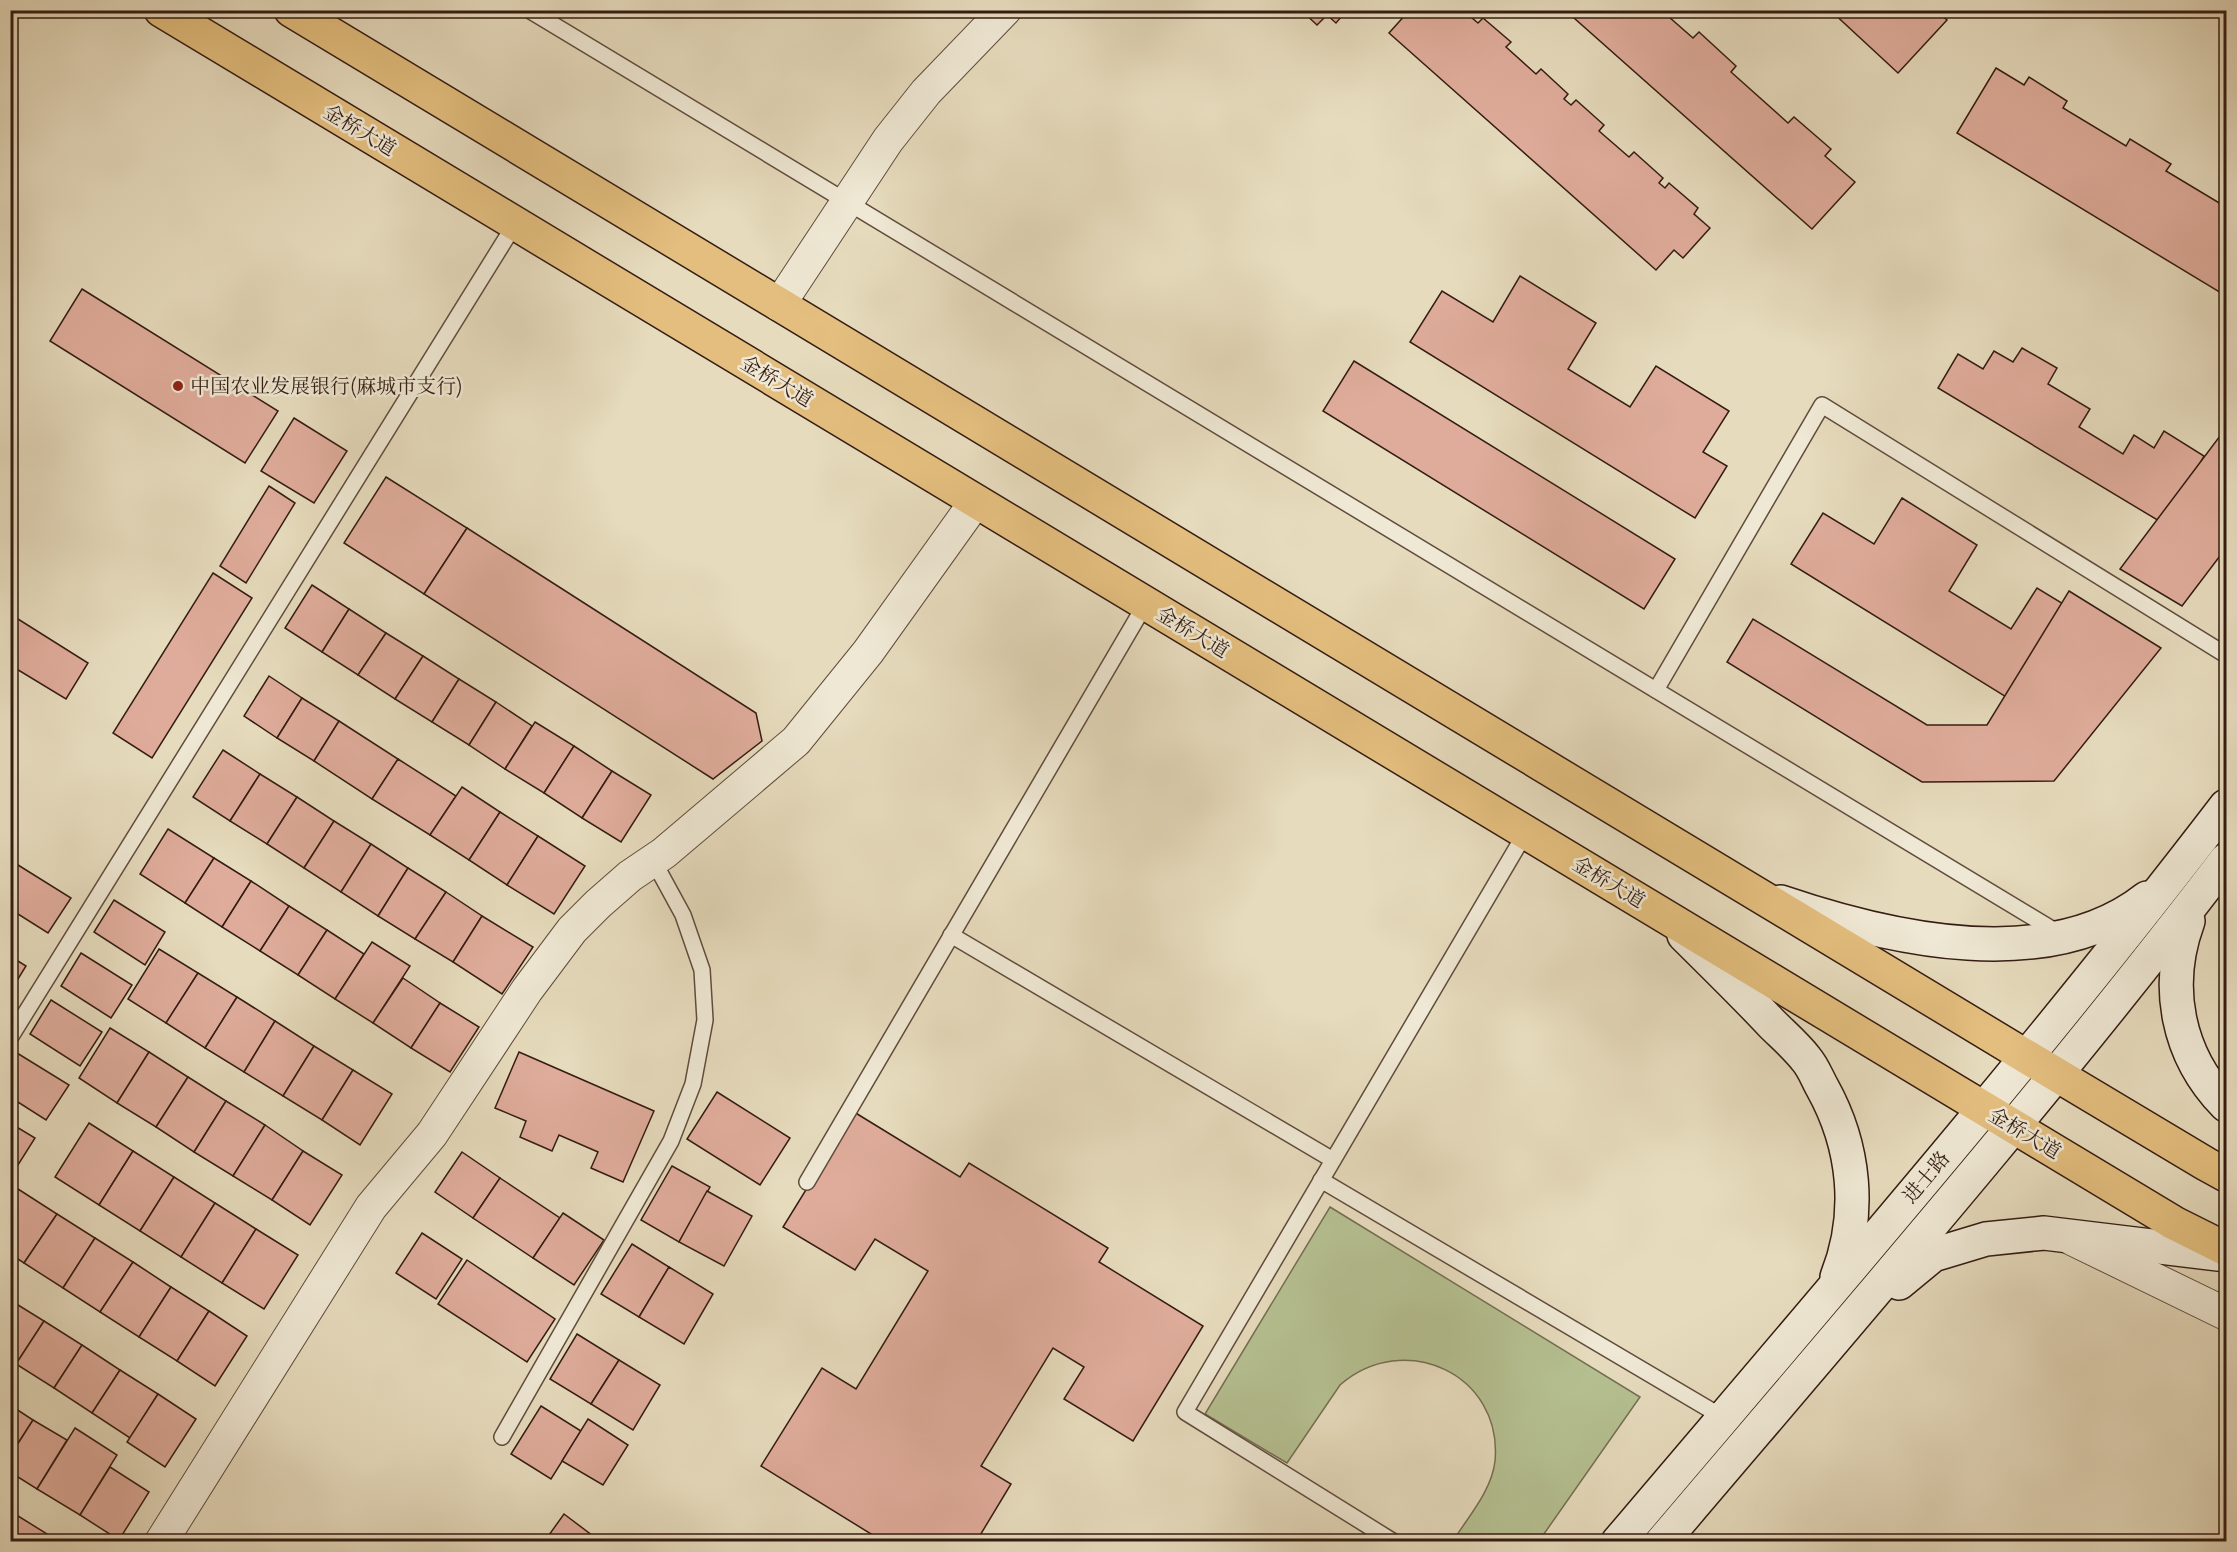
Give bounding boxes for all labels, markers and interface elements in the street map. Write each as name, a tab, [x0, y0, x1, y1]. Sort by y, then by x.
street label: 金桥大道	[319, 98, 401, 163]
street label: 金桥大道	[736, 349, 818, 414]
place label: 中国农业发展银行(麻城市支行)	[190, 373, 463, 400]
marker: 中国农业发展银行(麻城市支行)	[171, 379, 185, 393]
street label: 金桥大道	[1152, 600, 1234, 665]
street label: 金桥大道	[1568, 850, 1650, 915]
street label: 金桥大道	[1984, 1101, 2066, 1166]
street label: 进士路	[1897, 1146, 1956, 1209]

